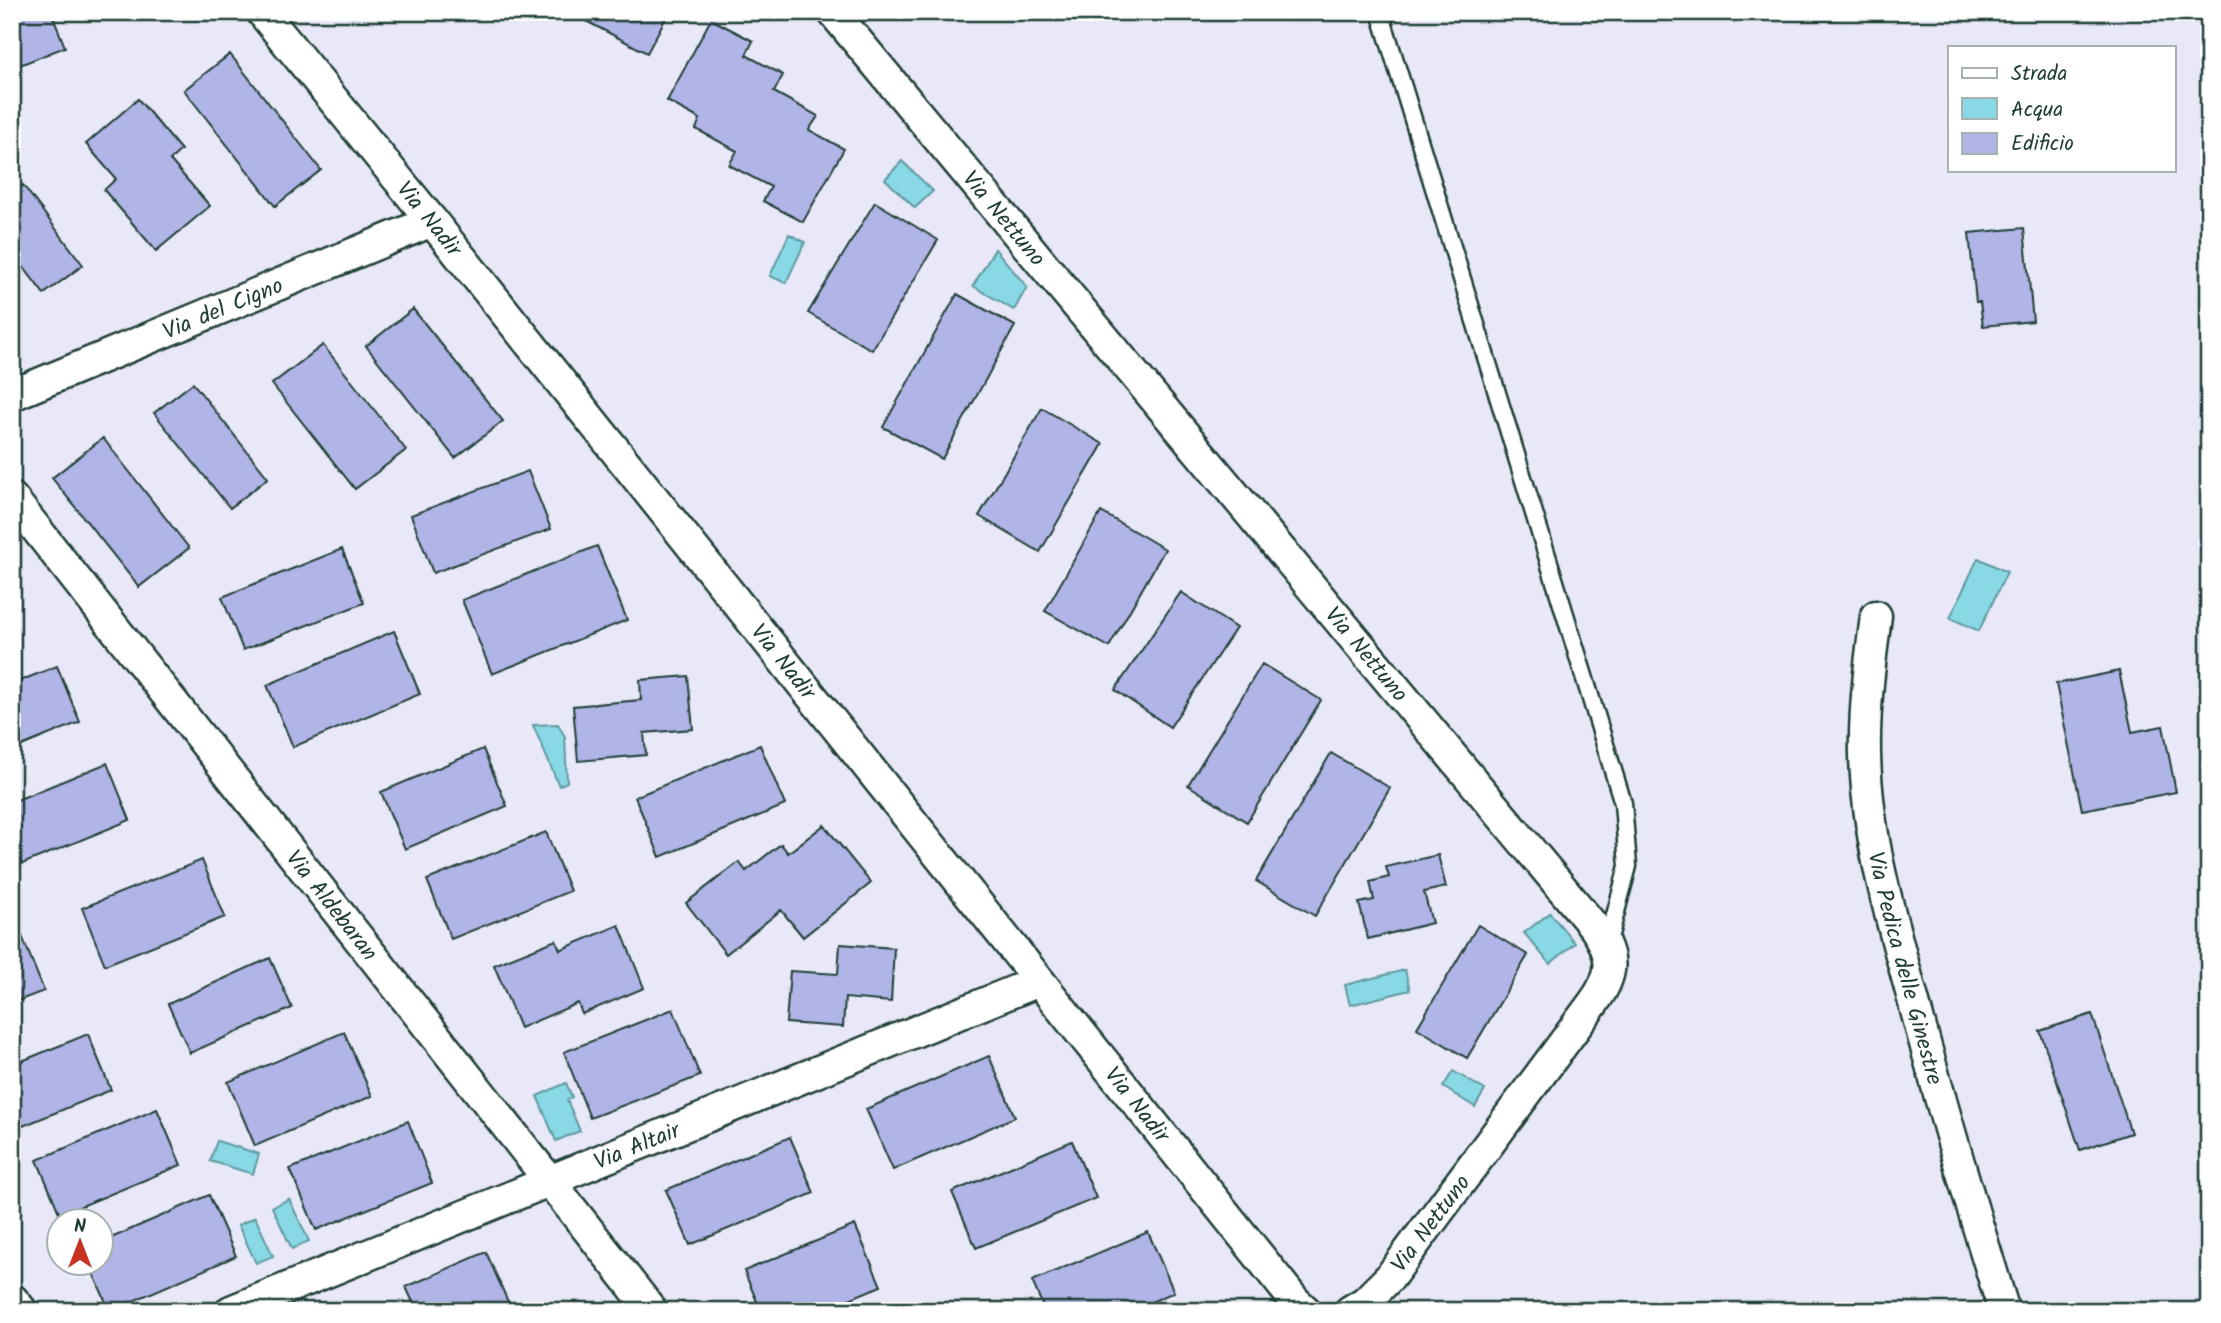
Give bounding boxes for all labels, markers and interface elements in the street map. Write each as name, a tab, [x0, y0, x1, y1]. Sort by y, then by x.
legend	[1948, 46, 2176, 172]
text: Strada	[2011, 58, 2067, 91]
text: Acqua	[2011, 94, 2063, 127]
text: Edificio	[2011, 128, 2074, 161]
street label: Via Nettuno	[952, 163, 1054, 275]
street label: Via Nadir	[386, 174, 471, 267]
street label: Via del Cigno	[158, 269, 289, 351]
street label: Via Nettuno	[1315, 599, 1416, 711]
street label: Via Nadir	[741, 617, 825, 710]
street label: Via Aldebaran	[276, 843, 386, 970]
street label: Via Pedica delle Ginestre	[1856, 849, 1952, 1089]
street label: Via Nadir	[1094, 1060, 1179, 1152]
street label: Via Altair	[589, 1113, 687, 1181]
street label: Via Nettuno	[1383, 1167, 1481, 1281]
north arrow	[46, 1208, 116, 1278]
text: N	[74, 1212, 86, 1242]

